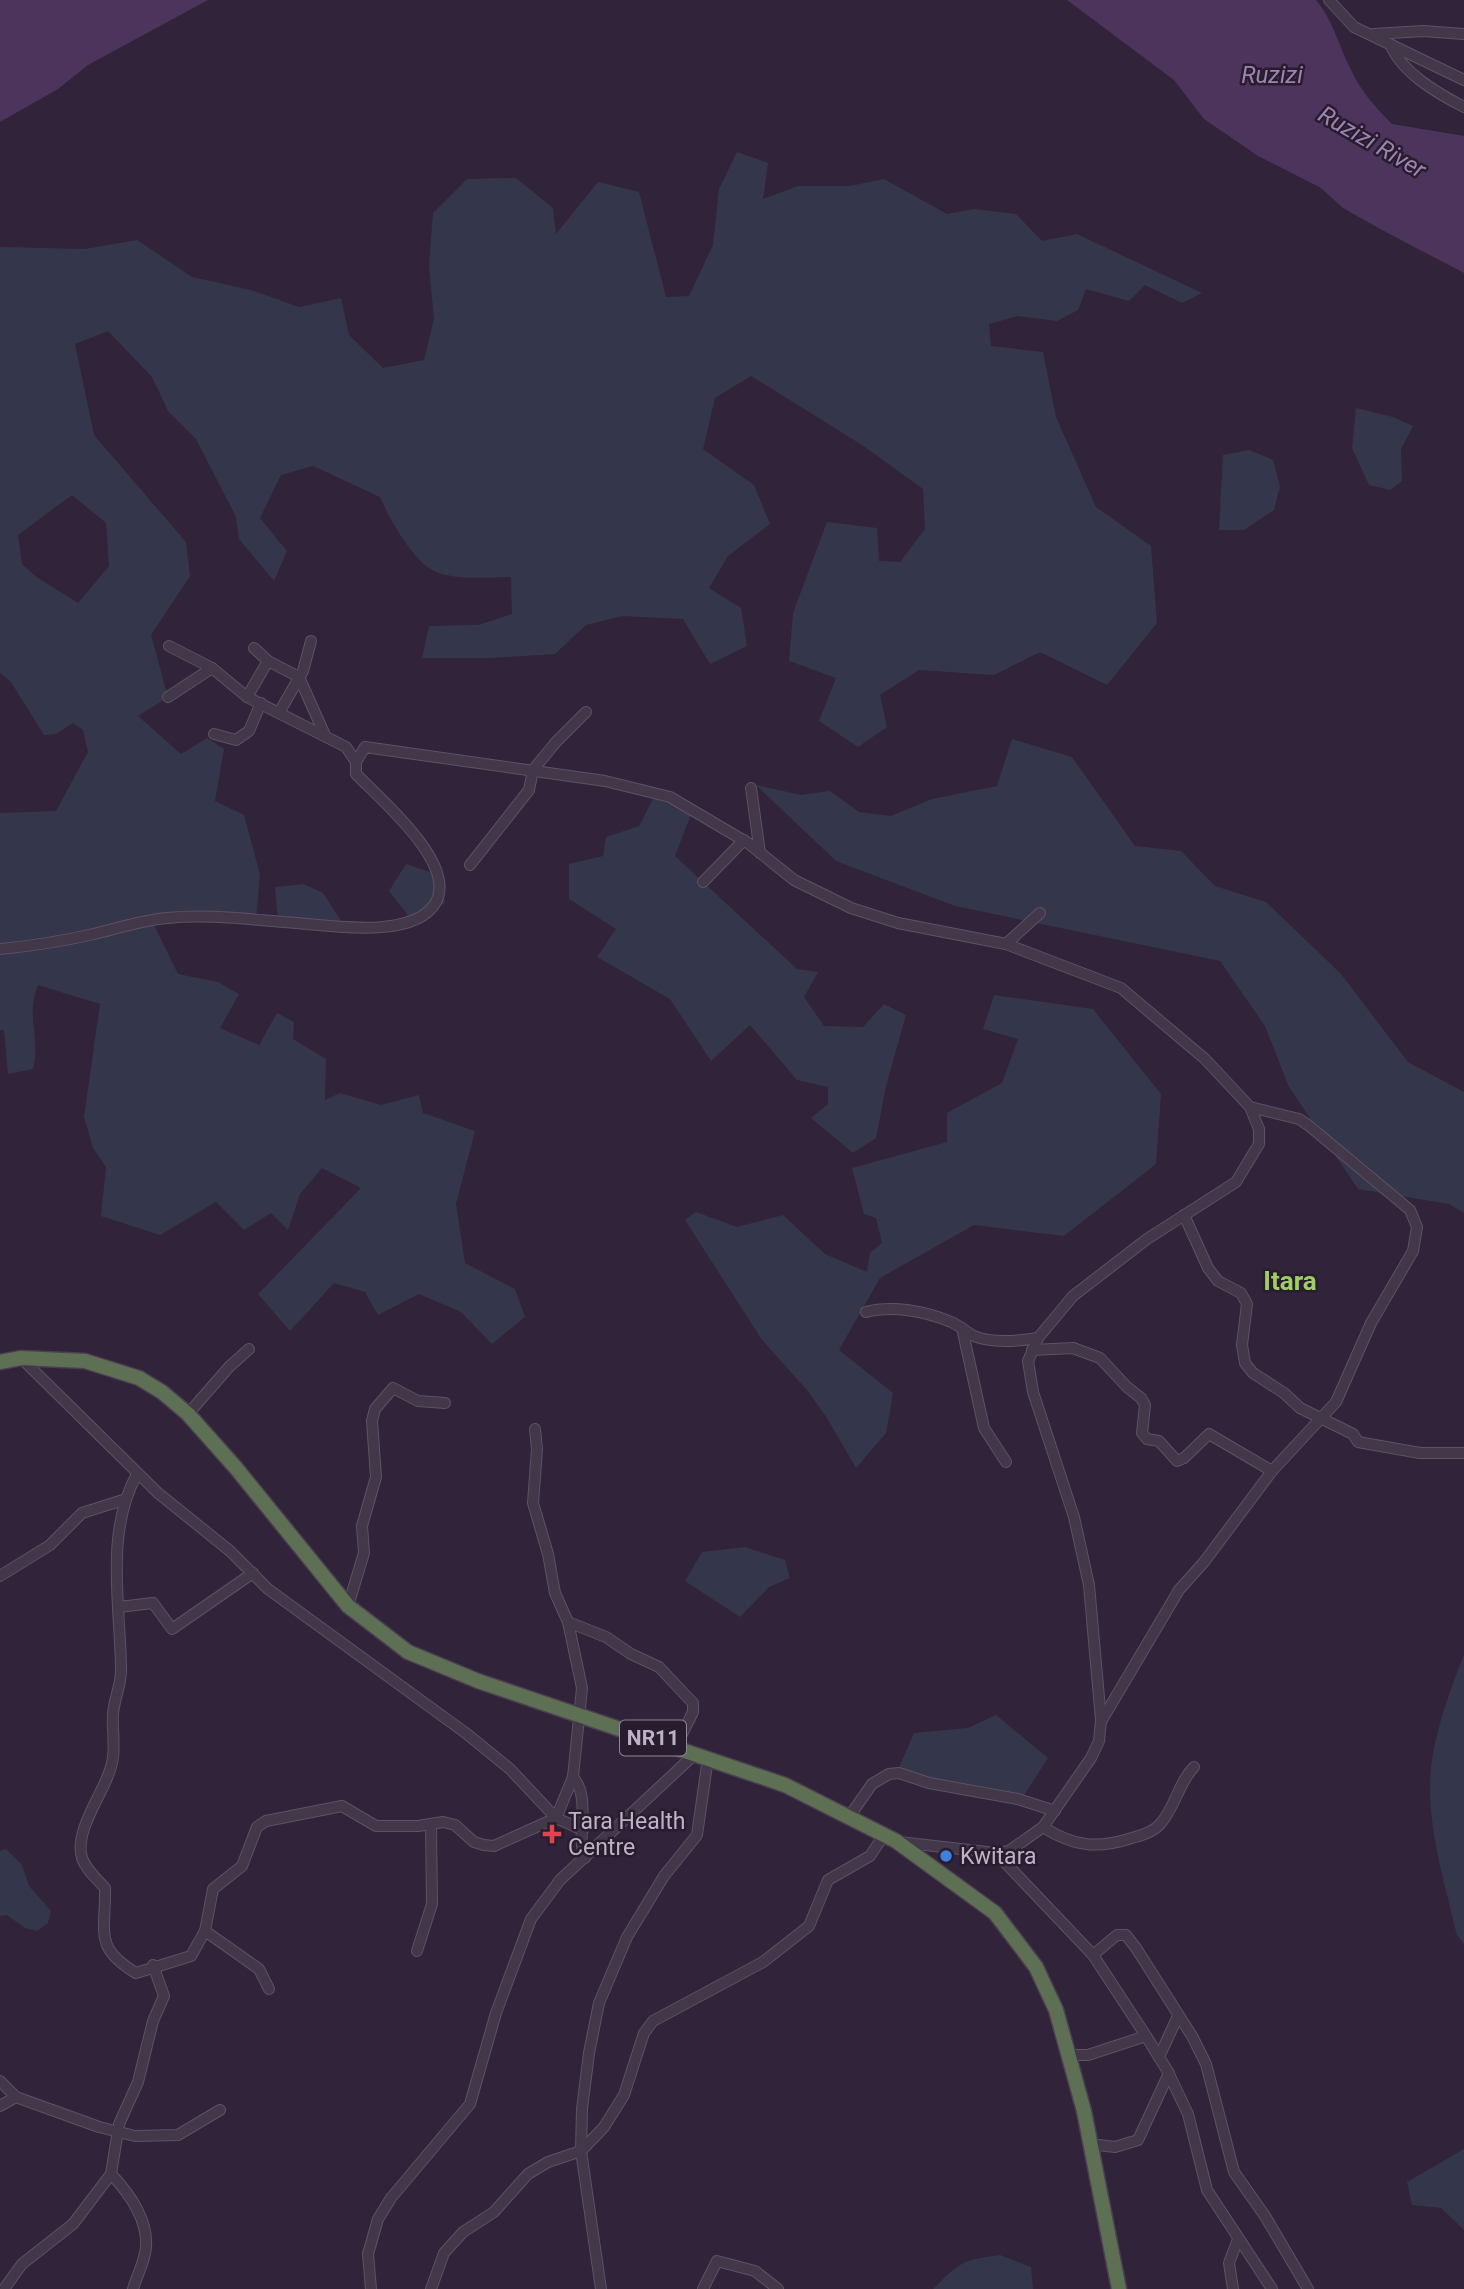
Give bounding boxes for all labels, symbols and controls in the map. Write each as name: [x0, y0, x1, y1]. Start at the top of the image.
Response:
water label: Ruzizi: [1241, 61, 1303, 89]
water label: Ruzizi River: [1314, 100, 1431, 184]
district label: Itara: [1263, 1266, 1317, 1296]
road number: NR11: [620, 1720, 686, 1756]
place label: Tara Health Centre: [568, 1808, 685, 1861]
marker: Tara Health Centre: [542, 1824, 562, 1844]
place label: Kwitara: [960, 1843, 1037, 1870]
marker: Kwitara: [938, 1848, 954, 1864]

